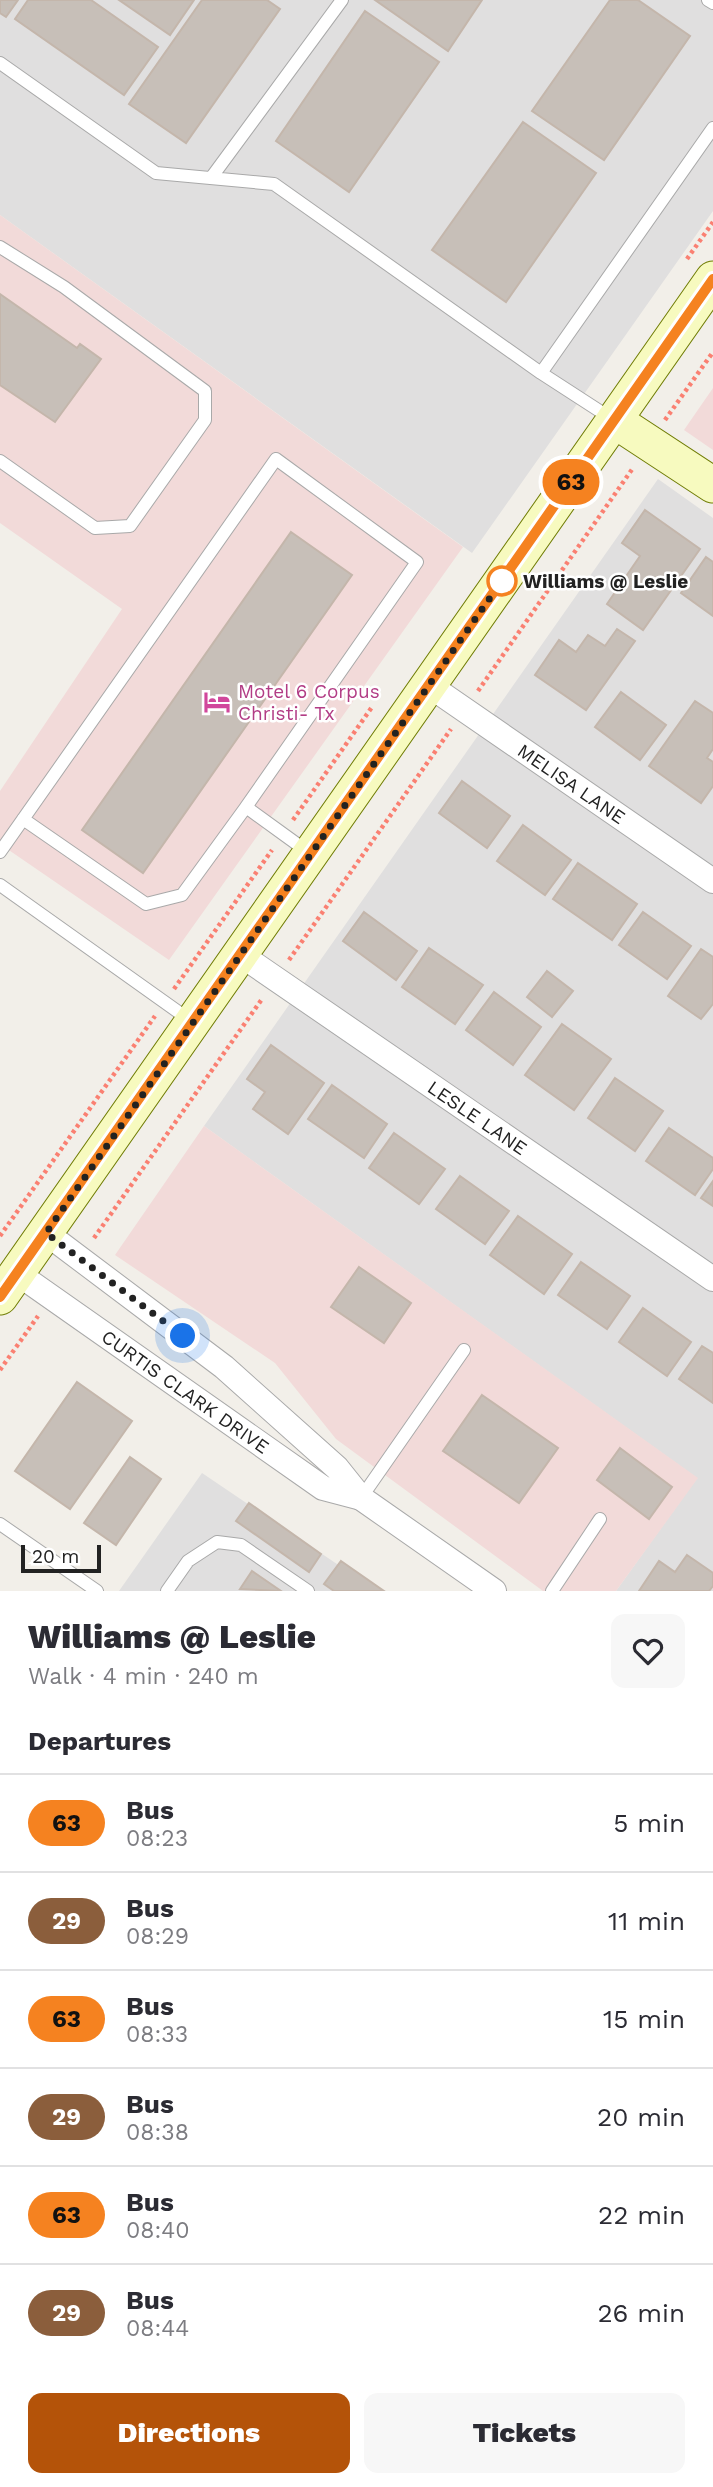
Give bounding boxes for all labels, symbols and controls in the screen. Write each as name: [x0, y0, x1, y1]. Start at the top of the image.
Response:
line badge: 63: [540, 459, 602, 505]
text: 63: [556, 468, 586, 496]
marker: Williams @ Leslie: [487, 566, 517, 596]
place label: Williams @ Leslie: [523, 570, 688, 593]
place label: Motel 6 Corpus Christi- Tx: [238, 680, 380, 725]
hotel icon: Motel 6 Corpus Christi- Tx: [202, 687, 232, 717]
street label: MELISA LANE: [513, 738, 630, 829]
street label: LESLE LANE: [423, 1075, 532, 1160]
your location: [165, 1318, 200, 1353]
street label: CURTIS CLARK DRIVE: [97, 1325, 274, 1458]
scale bar: [21, 1542, 102, 1574]
text: 20 m: [32, 1545, 79, 1568]
button: heart: [611, 1614, 685, 1688]
text: Williams @ Leslie: [28, 1617, 316, 1656]
text: Walk · 4 min · 240 m: [28, 1663, 259, 1690]
text: Departures: [28, 1726, 171, 1756]
text: Bus: [126, 1795, 174, 1825]
text: 5 min: [613, 1808, 685, 1838]
text: 63: [52, 1809, 81, 1837]
text: 08:23: [126, 1825, 188, 1852]
text: Bus: [126, 1893, 174, 1923]
text: 11 min: [608, 1906, 685, 1936]
text: 29: [52, 1907, 81, 1935]
text: 08:29: [126, 1923, 189, 1950]
text: Bus: [126, 1991, 174, 2021]
text: 15 min: [603, 2004, 685, 2034]
text: 63: [52, 2005, 81, 2033]
text: 08:33: [126, 2021, 188, 2048]
text: Bus: [126, 2089, 174, 2119]
text: 20 min: [597, 2102, 685, 2132]
text: 29: [52, 2103, 81, 2131]
text: 08:38: [126, 2119, 189, 2146]
text: Bus: [126, 2187, 174, 2217]
text: 22 min: [598, 2200, 685, 2230]
text: 63: [52, 2201, 81, 2229]
text: 08:40: [126, 2217, 190, 2244]
text: Bus: [126, 2285, 174, 2315]
text: 26 min: [597, 2298, 685, 2328]
text: 29: [52, 2299, 81, 2327]
text: 08:44: [126, 2315, 189, 2342]
button: Directions: [28, 2393, 350, 2473]
button: Tickets: [364, 2393, 685, 2473]

